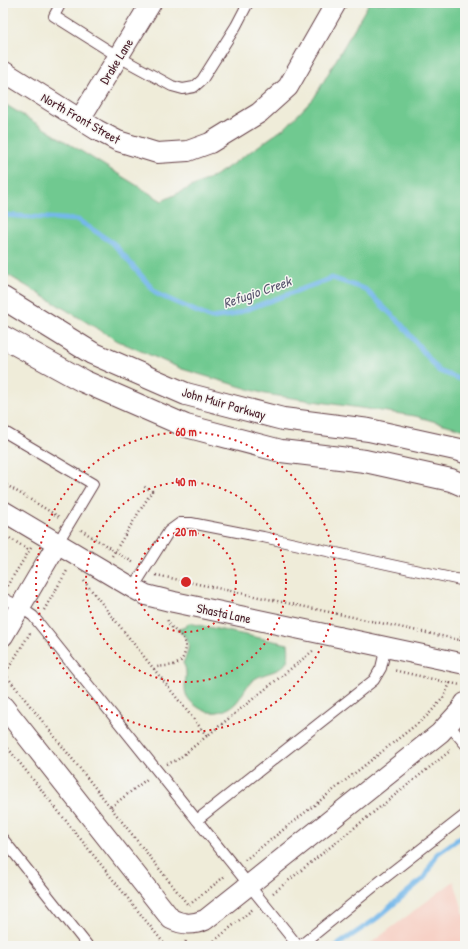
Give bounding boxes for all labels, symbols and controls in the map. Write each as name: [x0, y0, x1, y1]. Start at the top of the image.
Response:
street label: Drake Lane: [95, 35, 137, 87]
street label: North Front Street: [38, 88, 124, 148]
water label: Refugio Creek: [220, 271, 295, 313]
street label: John Muir Parkway: [180, 382, 269, 424]
text: 60 m: [175, 423, 197, 440]
text: 40 m: [176, 473, 196, 490]
text: 20 m: [175, 523, 197, 540]
centre of rings: [179, 575, 193, 589]
street label: Shasta Lane: [195, 598, 253, 628]

